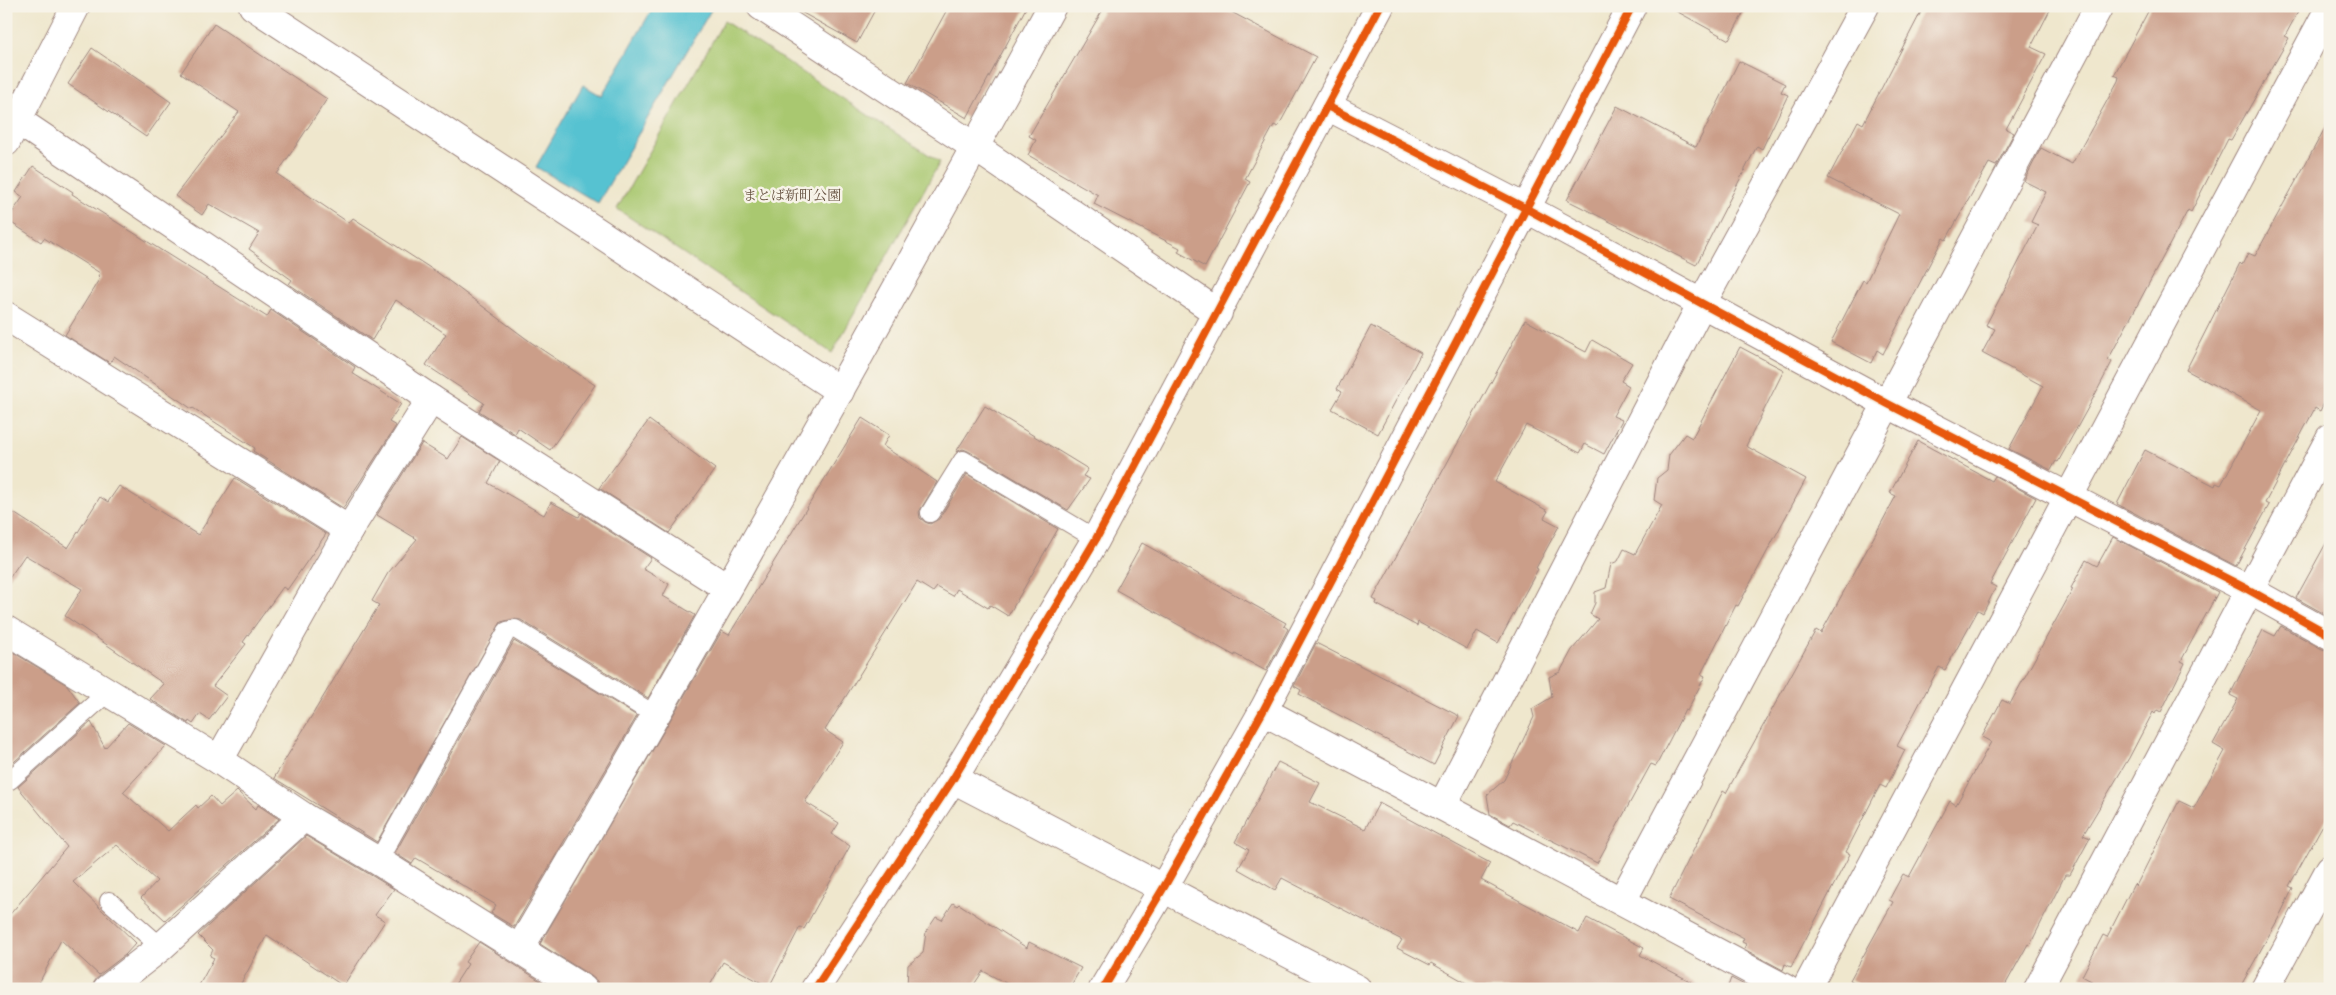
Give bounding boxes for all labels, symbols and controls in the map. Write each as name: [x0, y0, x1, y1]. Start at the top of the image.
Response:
park label: まとば新町公園: [743, 186, 841, 204]

